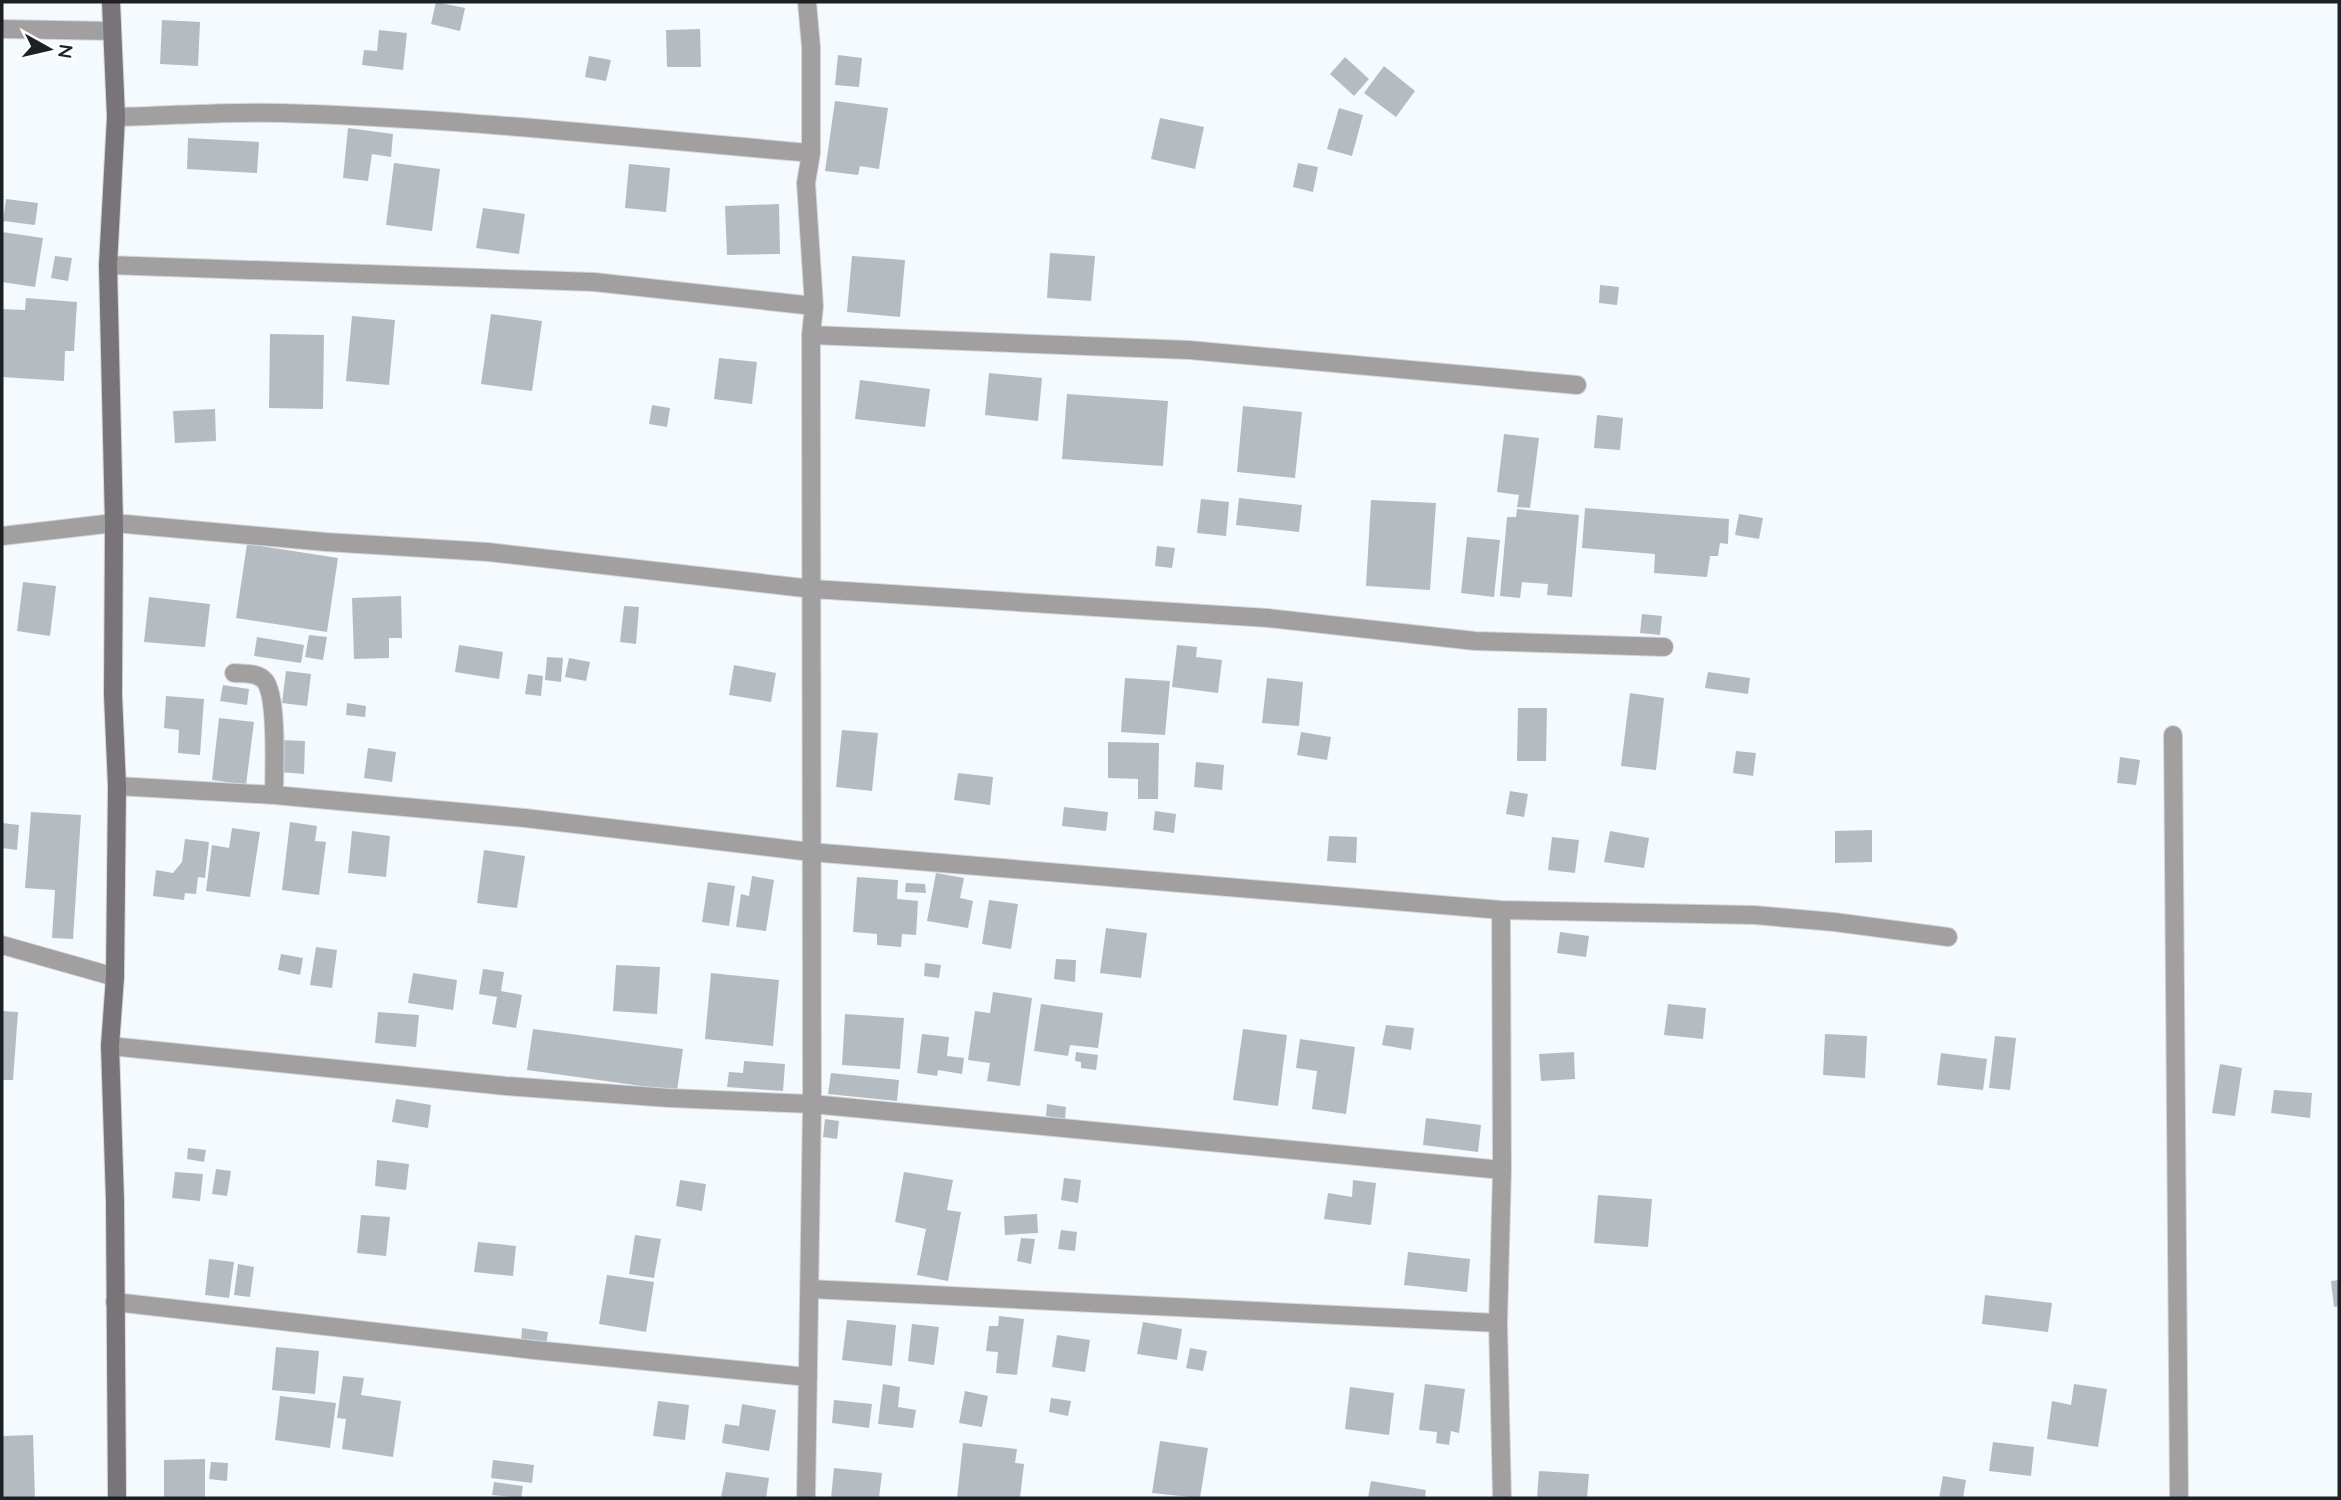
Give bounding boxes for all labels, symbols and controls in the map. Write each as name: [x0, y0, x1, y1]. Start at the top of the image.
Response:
north arrow: [14, 14, 84, 84]
text: N: [53, 43, 79, 60]

